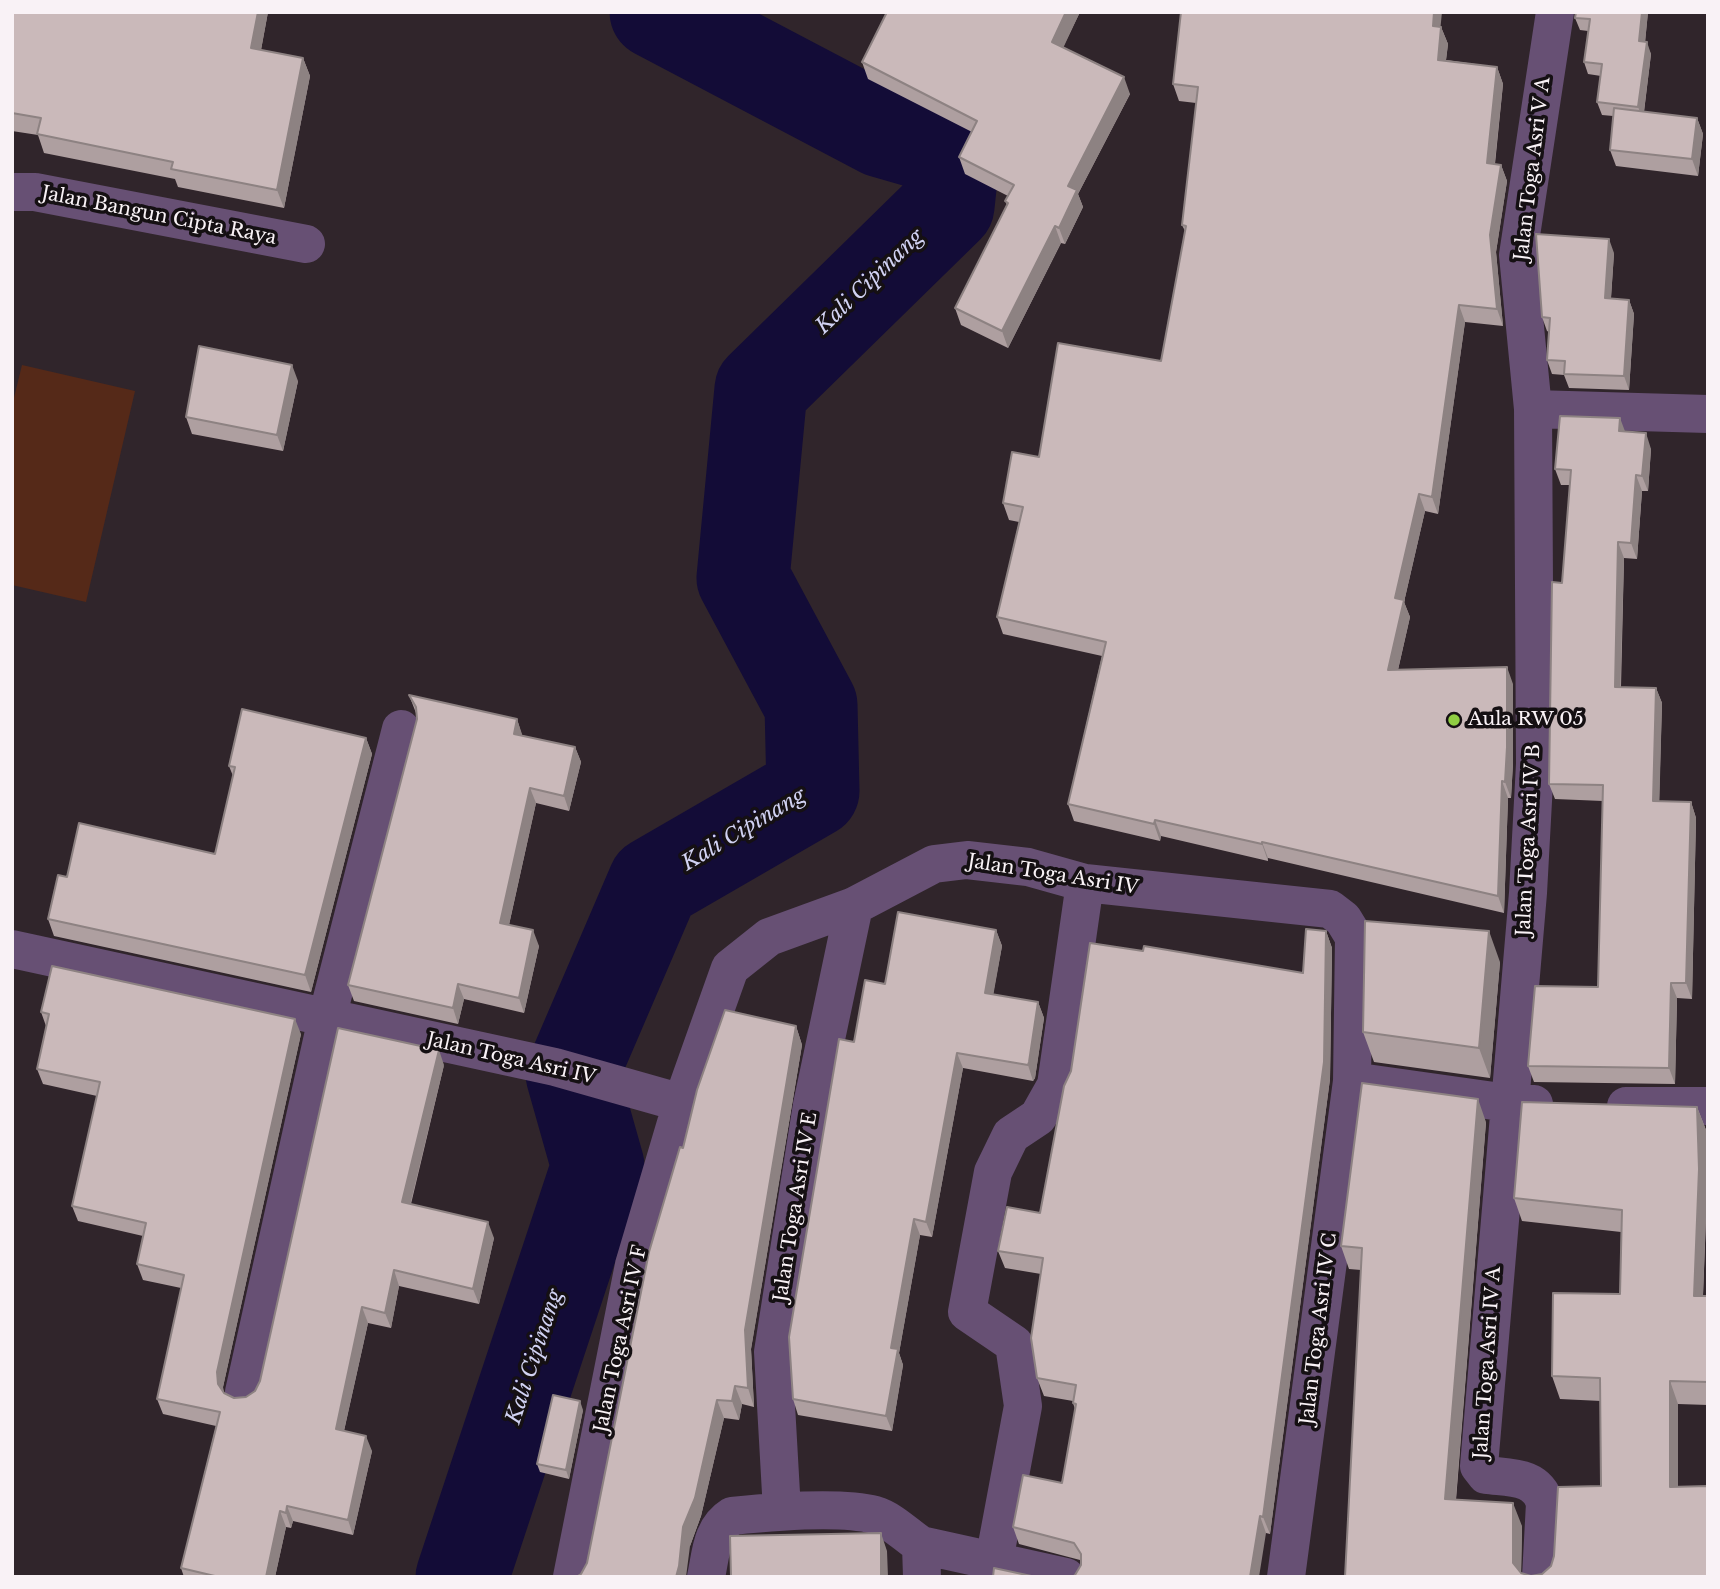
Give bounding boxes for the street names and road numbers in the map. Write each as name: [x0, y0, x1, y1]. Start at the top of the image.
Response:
street label: Jalan Toga Asri V A: [1510, 76, 1556, 262]
street label: Jalan Bangun Cipta Raya: [40, 182, 278, 250]
street label: Jalan Toga Asri IV B: [1513, 743, 1545, 937]
street label: Jalan Toga Asri IV: [966, 850, 1140, 900]
street label: Jalan Toga Asri IV: [424, 1028, 598, 1090]
street label: Jalan Toga Asri IV E: [770, 1110, 822, 1304]
street label: Jalan Toga Asri IV C: [1296, 1232, 1342, 1426]
street label: Jalan Toga Asri IV F: [590, 1243, 652, 1435]
street label: Jalan Toga Asri IV A: [1470, 1266, 1506, 1460]

